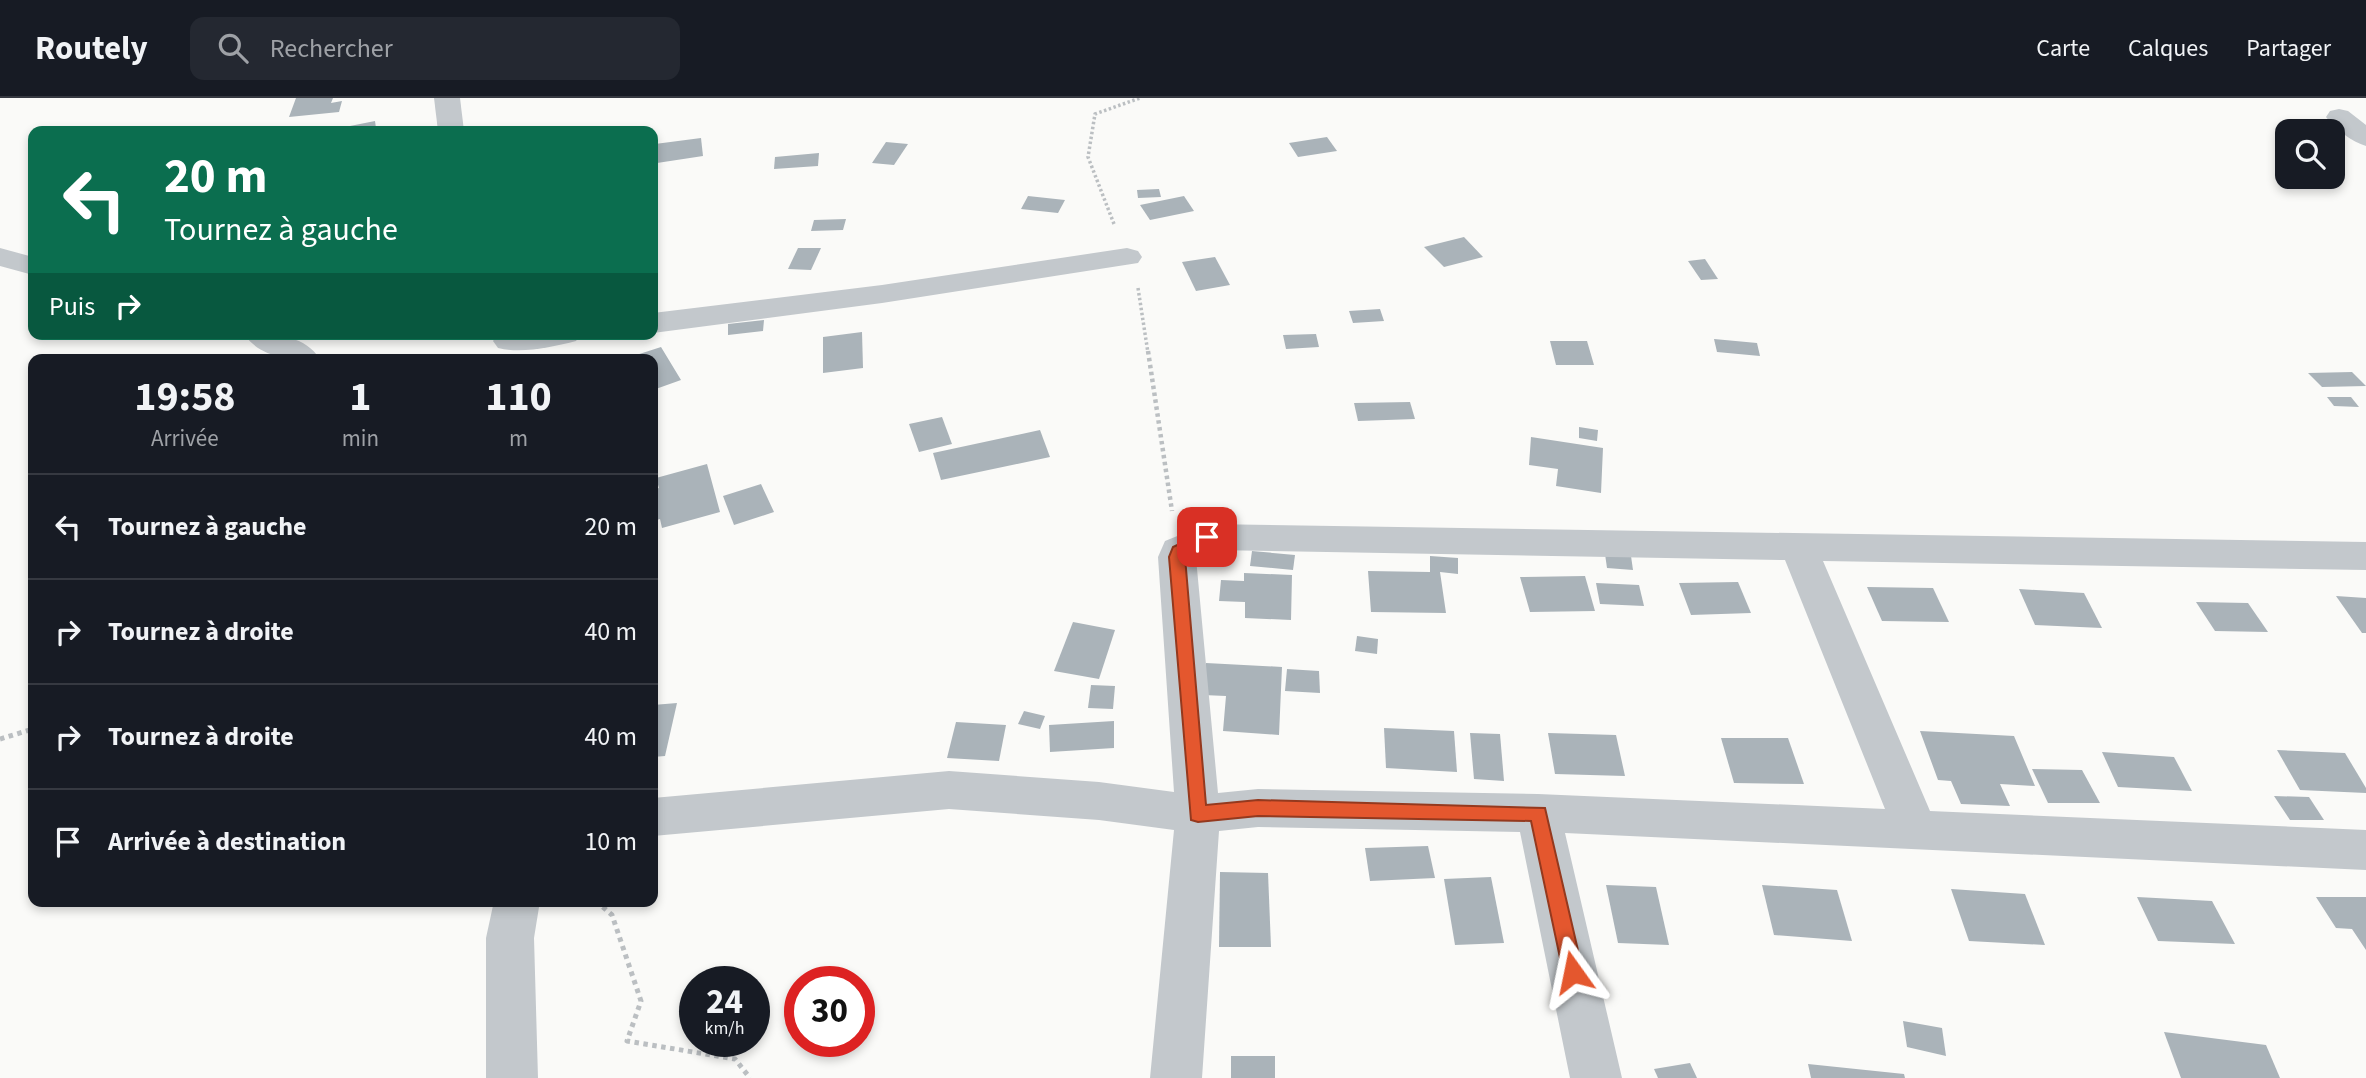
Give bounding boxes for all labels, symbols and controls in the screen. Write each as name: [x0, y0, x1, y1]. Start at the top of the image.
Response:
search box: [190, 17, 680, 80]
text: Routely: [35, 25, 148, 72]
icon: search: [214, 29, 252, 67]
text: Rechercher: [270, 30, 393, 67]
text: Carte: [2036, 31, 2090, 66]
text: Calques: [2128, 31, 2208, 66]
text: Partager: [2246, 31, 2331, 66]
map controls: [2275, 119, 2345, 189]
button: search: [2275, 119, 2345, 189]
text: 20 m: [164, 142, 268, 212]
icon: left: [49, 154, 140, 245]
text: Tournez à gauche: [164, 207, 398, 253]
icon: right: [109, 287, 147, 325]
text: Puis: [49, 288, 95, 325]
text: 19:58: [134, 367, 236, 427]
text: 1: [349, 367, 371, 427]
text: 110: [485, 367, 552, 427]
text: Arrivée: [151, 422, 219, 455]
text: min: [342, 422, 379, 455]
text: m: [509, 422, 528, 455]
pin: [1177, 507, 1237, 567]
icon: left: [49, 508, 87, 546]
text: Tournez à gauche: [108, 508, 307, 545]
text: 20 m: [584, 508, 637, 545]
icon: arrive: [1188, 518, 1226, 556]
icon: right: [49, 613, 87, 651]
text: Tournez à droite: [108, 613, 294, 650]
text: 40 m: [584, 613, 637, 650]
icon: right: [49, 718, 87, 756]
text: Tournez à droite: [108, 718, 294, 755]
text: 40 m: [584, 718, 637, 755]
icon: arrive: [49, 823, 87, 861]
text: Arrivée à destination: [108, 823, 346, 860]
text: 10 m: [584, 823, 637, 860]
position arrow: [1536, 935, 1610, 1009]
speed limit sign: 30: [784, 966, 875, 1057]
text: 24: [706, 977, 743, 1027]
text: km/h: [705, 1016, 744, 1041]

